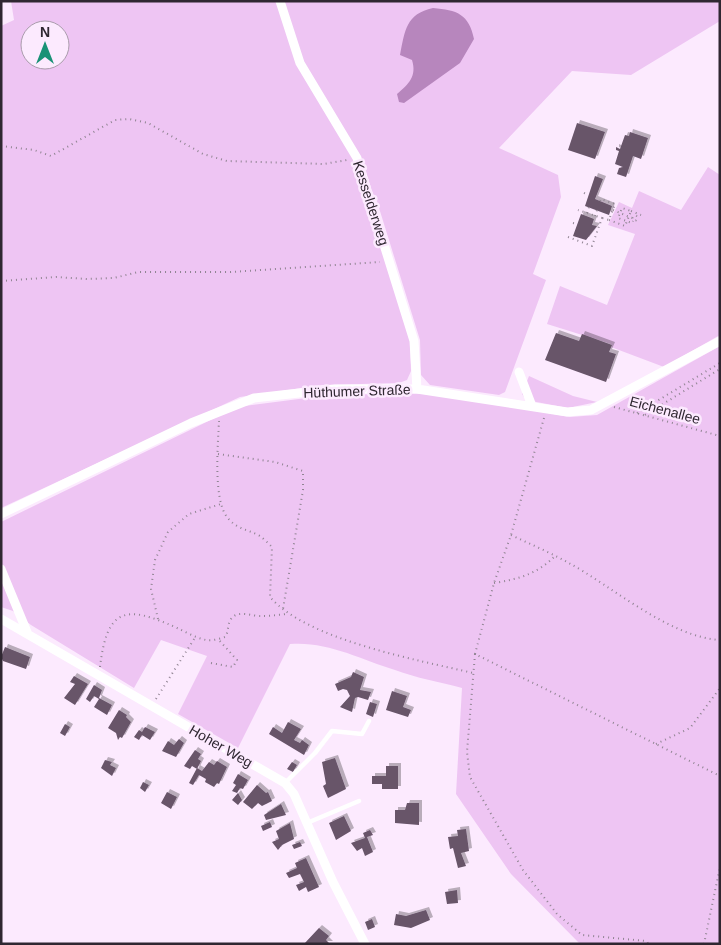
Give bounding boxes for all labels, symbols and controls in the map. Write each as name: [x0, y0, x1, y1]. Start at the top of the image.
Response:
north arrow: [20, 20, 70, 70]
text: N: [40, 24, 50, 40]
street label: Kesselderweg: [350, 159, 392, 247]
street label: Hüthumer Straße: [303, 381, 411, 401]
street label: Eichenallee: [628, 393, 702, 427]
street label: Hoher Weg: [186, 721, 256, 771]

